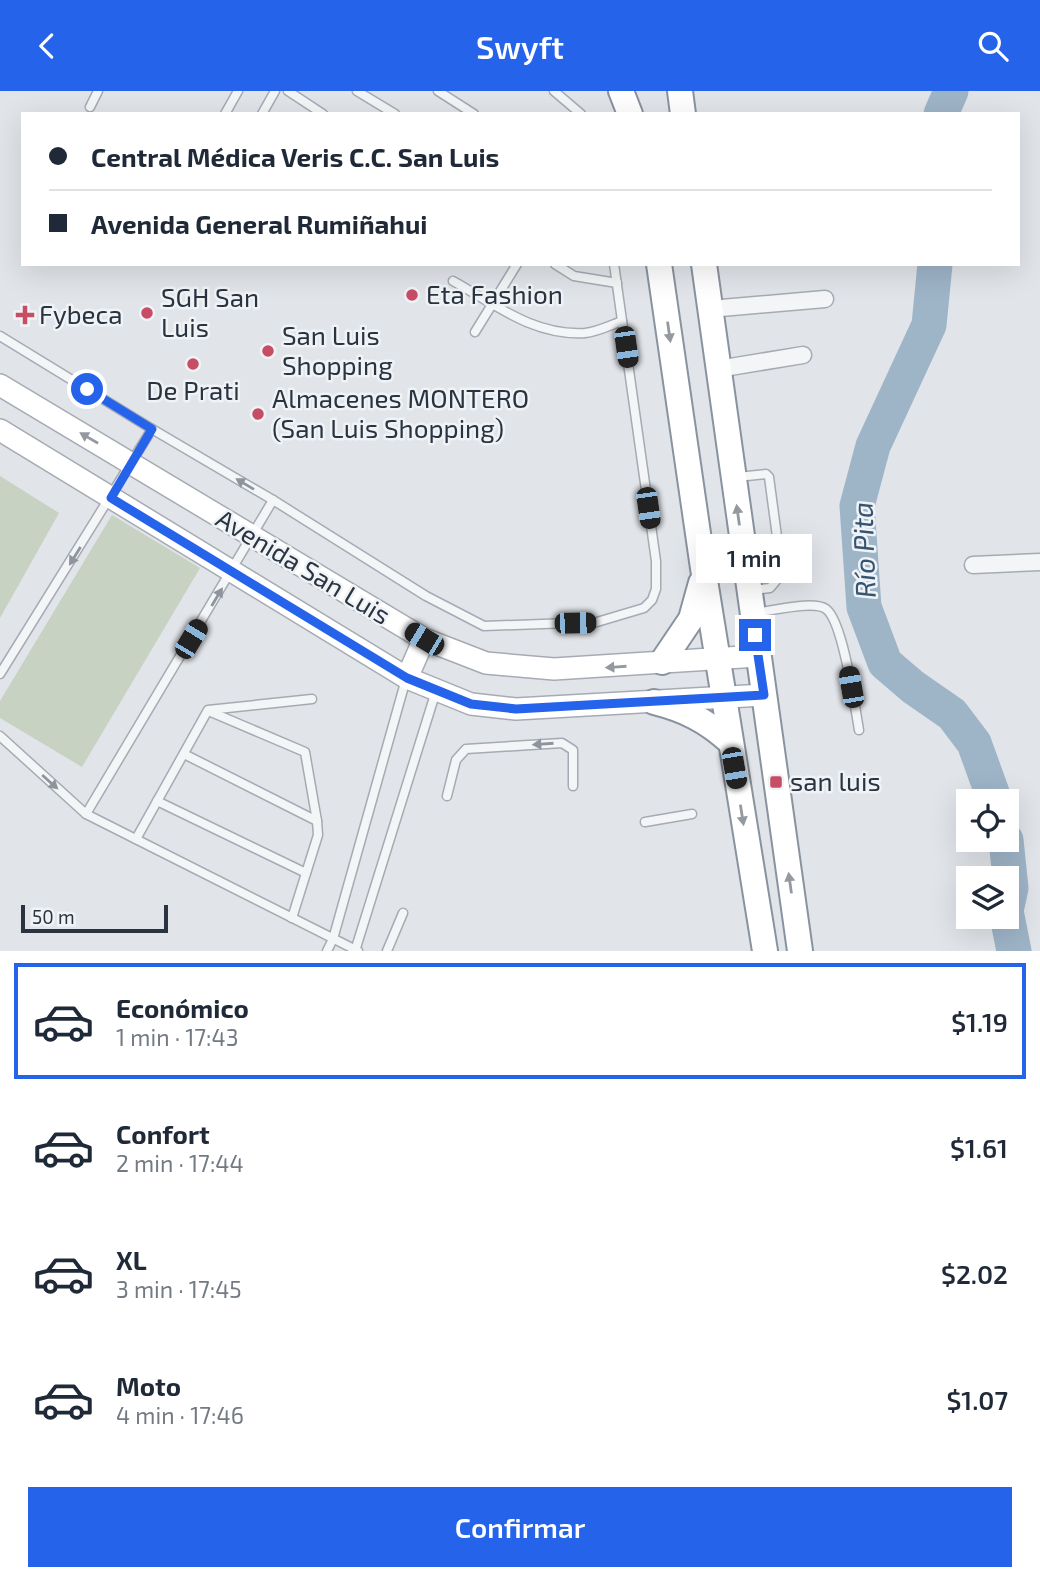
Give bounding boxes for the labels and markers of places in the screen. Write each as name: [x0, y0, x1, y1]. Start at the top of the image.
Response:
place label: Eta Fashion: [426, 278, 563, 309]
place label: SGH San Luis: [161, 281, 259, 342]
marker: Eta Fashion: [404, 287, 420, 303]
place label: Fybeca: [39, 298, 123, 329]
marker: SGH San Luis: [139, 305, 155, 321]
marker: Fybeca: [17, 307, 33, 323]
place label: San Luis Shopping: [282, 319, 393, 380]
marker: San Luis Shopping: [260, 343, 276, 359]
marker: De Prati: [185, 356, 201, 372]
place label: De Prati: [146, 374, 240, 405]
place label: Almacenes MONTERO (San Luis Shopping): [272, 382, 529, 443]
marker: Almacenes MONTERO (San Luis Shopping): [250, 406, 266, 422]
place label: san luis: [790, 765, 881, 796]
marker: san luis: [768, 774, 784, 790]

